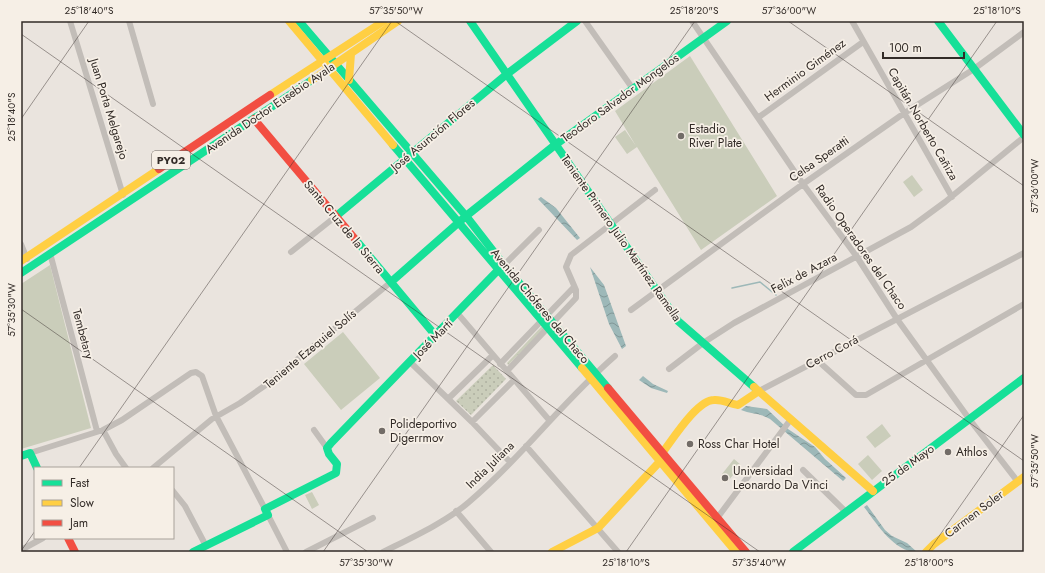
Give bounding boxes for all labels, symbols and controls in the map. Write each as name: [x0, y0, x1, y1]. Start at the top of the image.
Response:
text: 25°18'40"S: [65, 3, 114, 18]
text: 57°35'50"W: [369, 3, 423, 18]
text: 25°18'20"S: [670, 3, 719, 18]
text: 57°36'00"W: [762, 3, 816, 18]
text: 25°18'10"S: [973, 3, 1021, 18]
street label: Herminio Giménez: [761, 34, 850, 106]
scale bar: [883, 34, 964, 60]
text: 100 m: [889, 39, 922, 57]
street label: Teodoro Salvador Mongelos: [557, 49, 683, 147]
street label: Juan Porta Melgarejo: [84, 54, 133, 162]
street label: Avenida Doctor Eusebio Ayala: [202, 58, 339, 158]
street label: Capitán Norberto Cañiza: [883, 64, 963, 184]
text: 25°18'40"S: [4, 92, 19, 141]
street label: José Asunción Flores: [385, 94, 479, 177]
place label: Estadio River Plate: [689, 120, 742, 152]
marker: Estadio River Plate: [676, 131, 686, 141]
street label: Celsa Speratti: [785, 132, 853, 186]
road number: PY02: [152, 151, 190, 169]
street label: Teniente Primero Julio Martínez Ramella: [556, 151, 686, 325]
text: 57°36'00"W: [1027, 159, 1042, 213]
street label: Santa Cruz de la Sierra: [299, 176, 389, 278]
street label: Radio Operadores del Chaco: [811, 181, 911, 314]
street label: Avenida Chóferes del Chaco: [486, 245, 594, 368]
street label: Felix de Azara: [768, 248, 840, 298]
text: 57°35'30"W: [4, 283, 19, 337]
street label: Teniente Ezequiel Solís: [260, 305, 360, 393]
street label: Tembetary: [68, 307, 99, 362]
street label: José Martí: [408, 314, 458, 364]
street label: Cerro Corá: [802, 331, 862, 373]
place label: Polideportivo Digerrmov: [390, 415, 457, 447]
marker: Polideportivo Digerrmov: [377, 426, 387, 436]
text: 57°35'50"W: [1027, 434, 1042, 488]
place label: Ross Char Hotel: [698, 435, 780, 453]
street label: India Juliana: [462, 437, 519, 493]
marker: Ross Char Hotel: [685, 439, 695, 449]
street label: 25 de Mayo: [878, 440, 938, 490]
place label: Athlos: [956, 443, 987, 461]
marker: Athlos: [943, 447, 953, 457]
place label: Universidad Leonardo Da Vinci: [733, 462, 828, 494]
legend: [34, 467, 174, 539]
marker: Universidad Leonardo Da Vinci: [720, 473, 730, 483]
text: Fast: [70, 474, 89, 492]
street label: Carmen Soler: [941, 485, 1008, 542]
text: Slow: [70, 494, 95, 512]
text: Jam: [68, 514, 88, 532]
text: 57°35'30"W: [339, 555, 393, 570]
text: 25°18'10"S: [602, 555, 650, 570]
text: 57°35'40"W: [732, 555, 786, 570]
text: 25°18'00"S: [904, 555, 954, 570]

